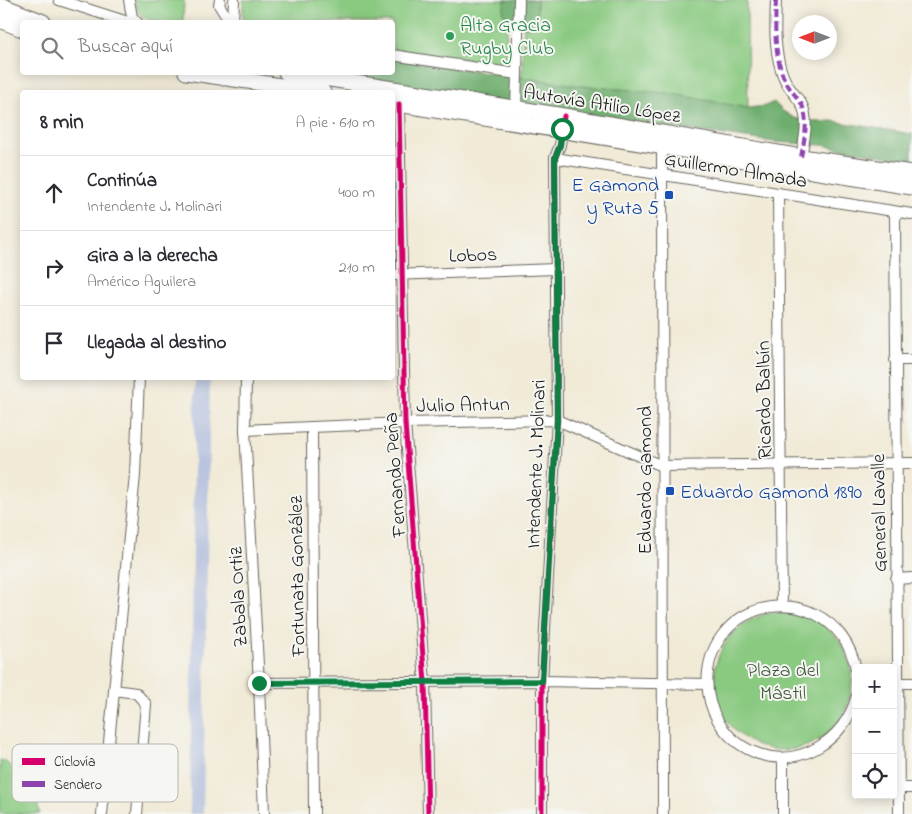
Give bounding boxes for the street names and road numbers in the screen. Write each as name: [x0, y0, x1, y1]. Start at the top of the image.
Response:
street label: Autovía Atilio López: [521, 79, 683, 132]
street label: Guillermo Almada: [662, 146, 809, 197]
street label: Lobos: [448, 241, 498, 272]
street label: Ricardo Balbín: [750, 340, 781, 460]
street label: Intendente J. Molinari: [520, 379, 555, 549]
street label: Julio Antun: [416, 391, 510, 422]
street label: Eduardo Gamond: [632, 406, 661, 554]
street label: Fernando Peña: [378, 411, 415, 539]
street label: General Lavalle: [865, 454, 896, 572]
street label: Fortunata González: [283, 495, 314, 658]
street label: Zabala Ortiz: [222, 545, 257, 648]

